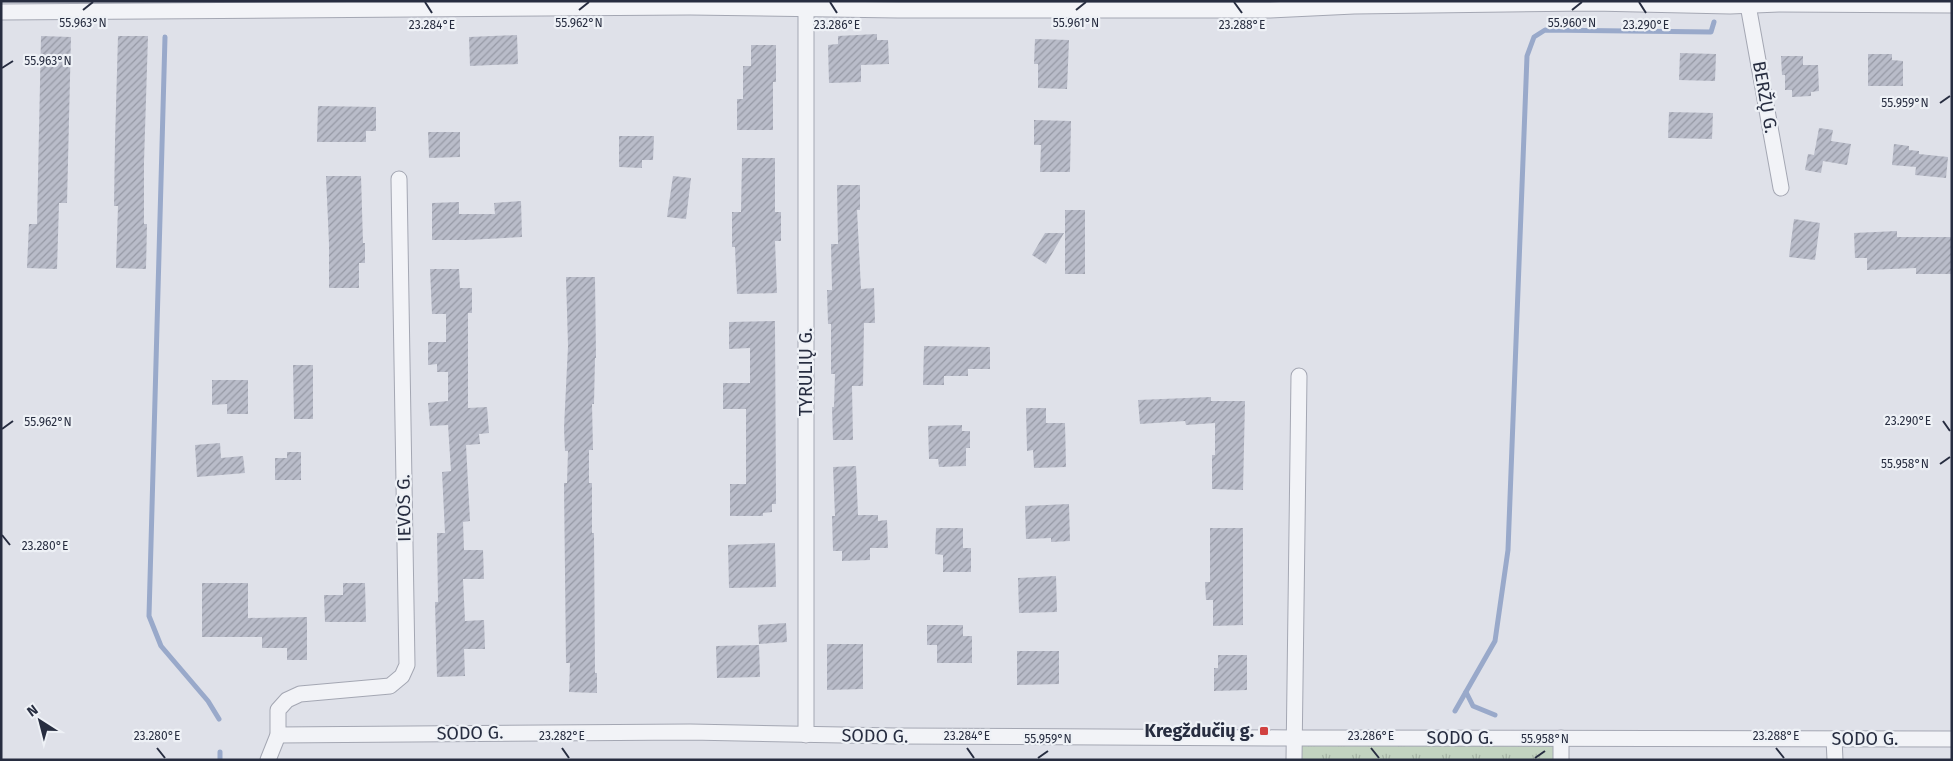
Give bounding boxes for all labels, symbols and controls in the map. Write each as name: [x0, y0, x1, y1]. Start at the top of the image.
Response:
text: 55.963°N: [59, 16, 107, 30]
text: 55.962°N: [555, 16, 603, 30]
text: 55.961°N: [1053, 16, 1099, 30]
text: 55.960°N: [1548, 16, 1596, 30]
text: 23.284°E: [409, 18, 455, 32]
text: 23.286°E: [814, 18, 860, 32]
text: 23.288°E: [1219, 18, 1265, 32]
text: 23.290°E: [1623, 18, 1669, 32]
text: 55.963°N: [24, 54, 72, 68]
street label: BERŽŲ G.: [1748, 59, 1782, 135]
text: 55.959°N: [1881, 96, 1929, 110]
street label: TYRULIŲ G.: [795, 328, 817, 416]
text: 23.290°E: [1885, 414, 1931, 428]
text: 55.962°N: [24, 415, 72, 429]
text: 55.958°N: [1881, 457, 1929, 471]
street label: IEVOS G.: [392, 474, 416, 542]
text: 23.280°E: [22, 539, 68, 553]
north arrow: [15, 696, 65, 746]
text: N: [24, 701, 41, 720]
place label: Kregždučių g.: [1145, 720, 1254, 742]
street label: SODO G.: [436, 721, 504, 745]
street label: SODO G.: [841, 724, 909, 748]
marker: Kregždučių g.: [1258, 725, 1270, 737]
street label: SODO G.: [1427, 727, 1493, 749]
street label: SODO G.: [1832, 728, 1898, 750]
text: 23.280°E: [134, 729, 180, 743]
text: 23.282°E: [539, 729, 585, 743]
text: 23.284°E: [944, 729, 990, 743]
text: 23.286°E: [1348, 729, 1394, 743]
text: 23.288°E: [1753, 729, 1799, 743]
text: 55.959°N: [1024, 732, 1072, 746]
text: 55.958°N: [1521, 732, 1569, 746]

